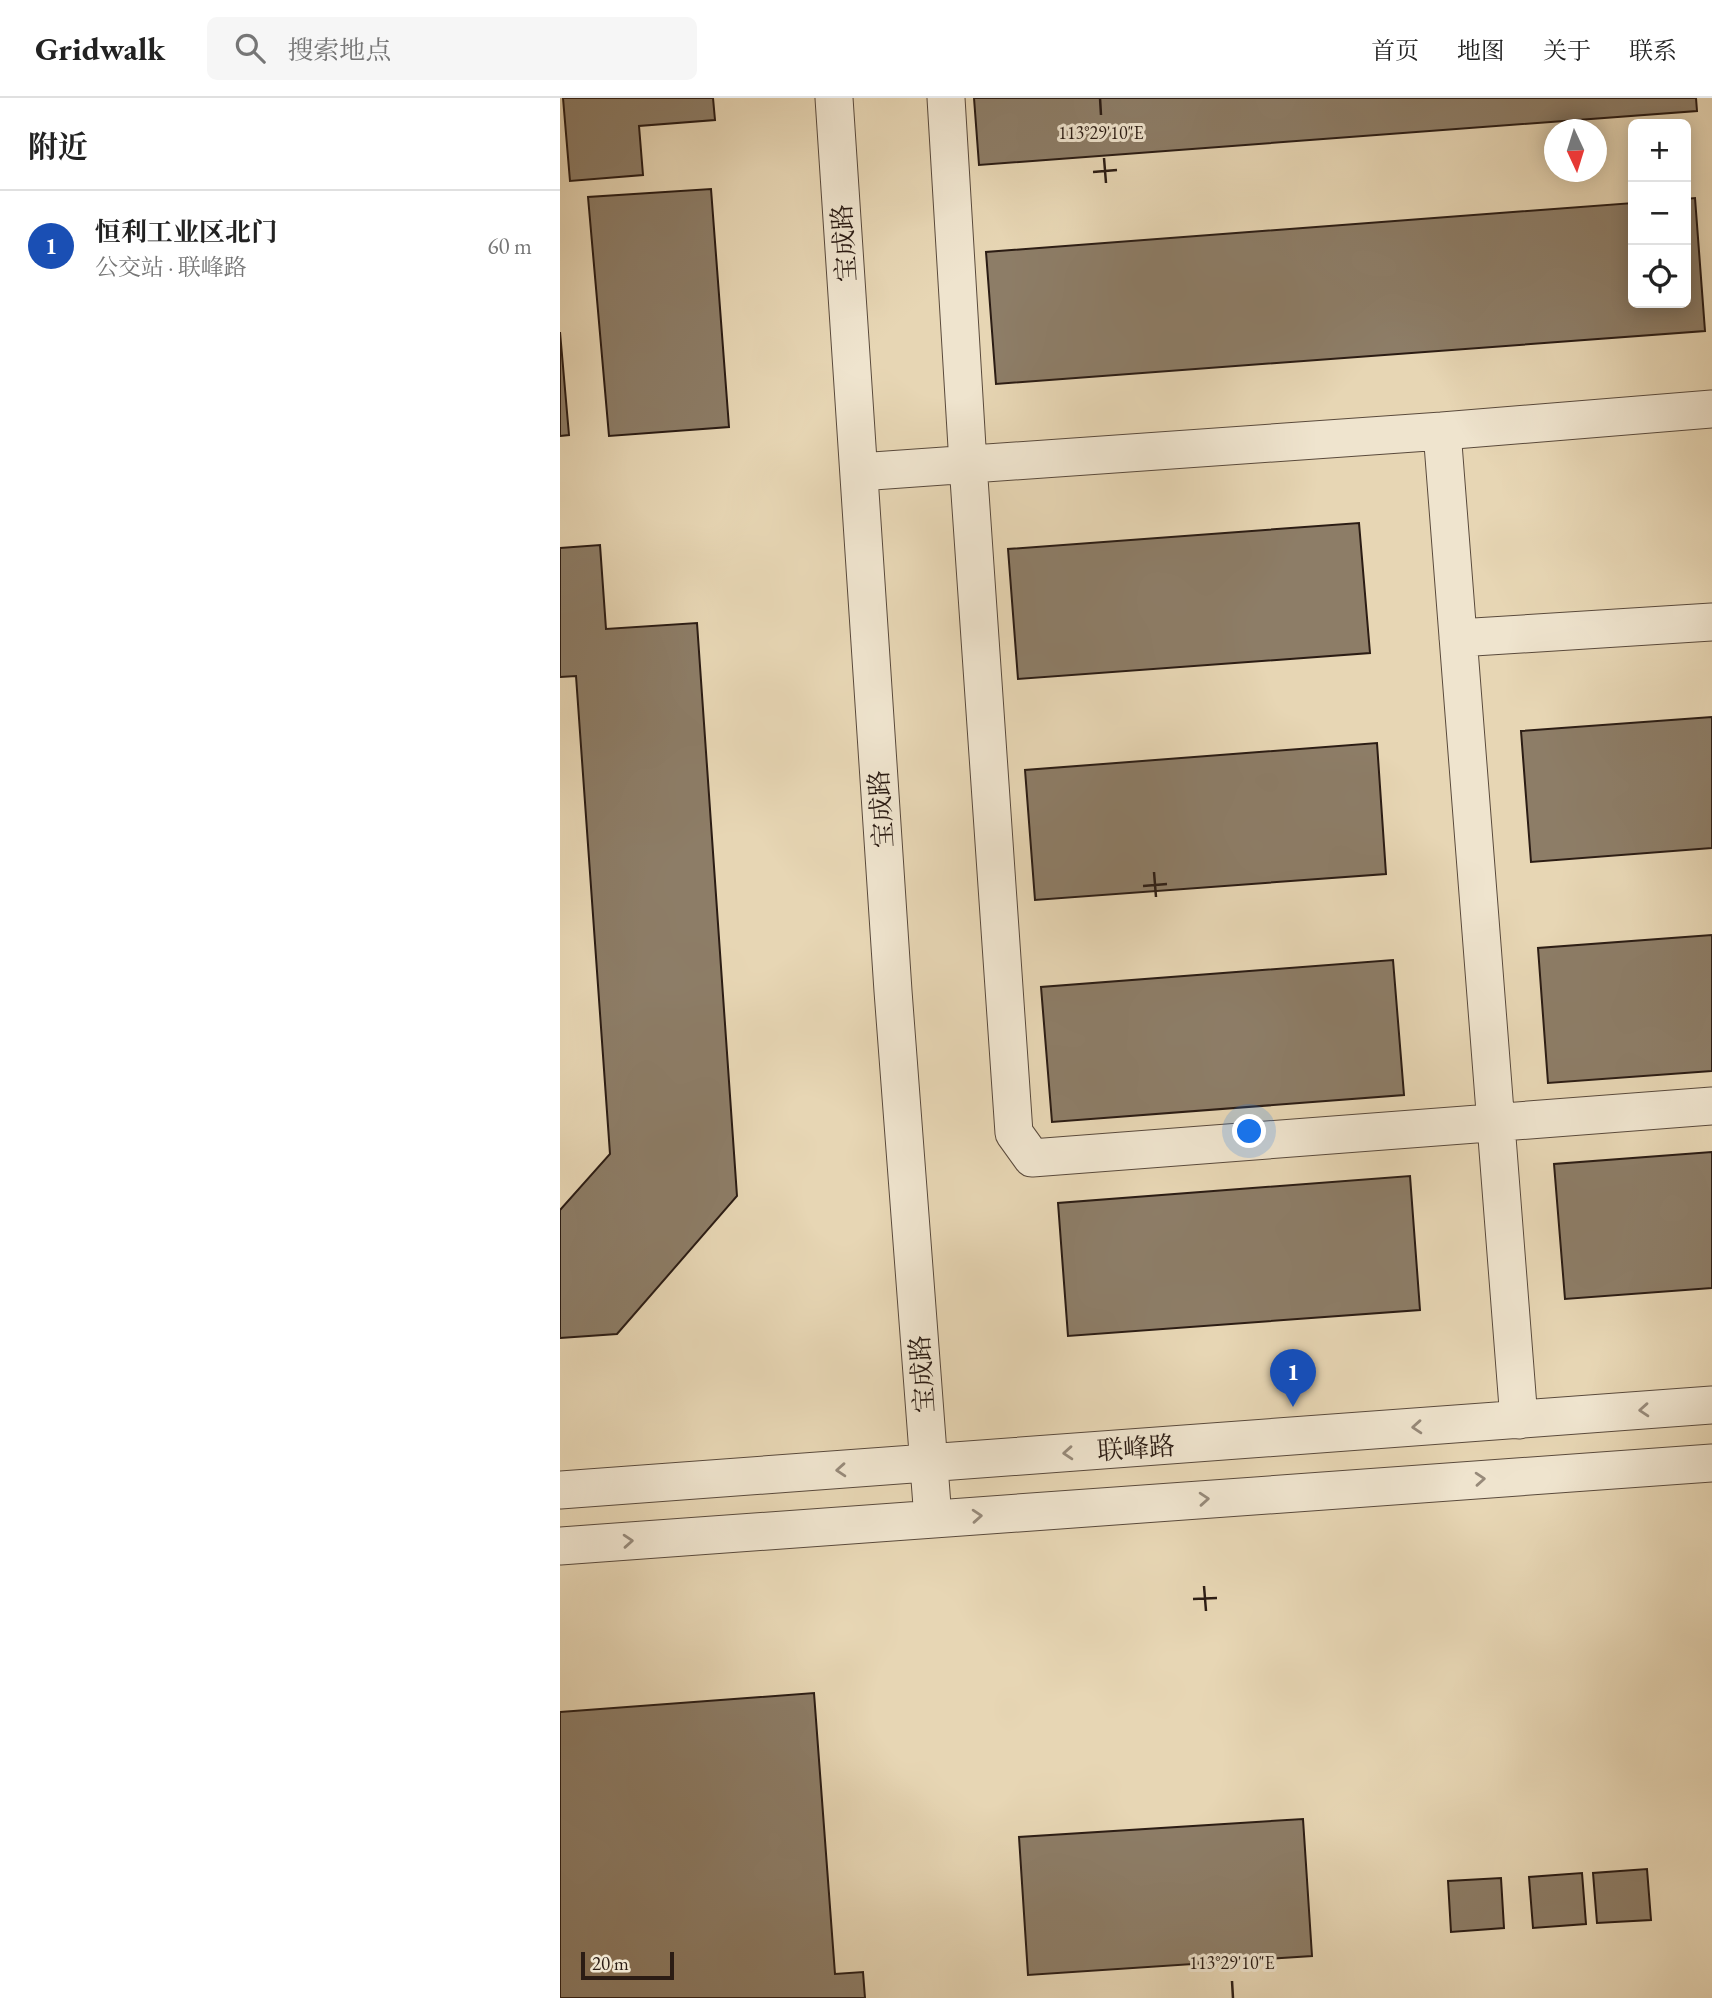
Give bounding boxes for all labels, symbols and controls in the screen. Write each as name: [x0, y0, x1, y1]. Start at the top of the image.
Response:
search box: [207, 17, 697, 80]
text: Gridwalk: [35, 27, 165, 70]
icon: search: [231, 29, 269, 67]
text: 搜索地点: [287, 33, 391, 67]
text: 首页: [1371, 35, 1419, 66]
text: 地图: [1457, 35, 1505, 66]
text: 关于: [1543, 35, 1591, 66]
text: 联系: [1629, 35, 1677, 66]
north arrow: [1544, 119, 1607, 182]
map controls: [1628, 119, 1691, 308]
button: +: [1628, 119, 1691, 182]
text: 113°29'10"E: [1058, 121, 1144, 144]
text: 附近: [28, 127, 88, 166]
button: −: [1628, 182, 1691, 245]
street label: 宝成路: [824, 203, 864, 283]
text: 恒利工业区北门: [95, 215, 277, 249]
text: 1: [45, 231, 57, 261]
text: 60 m: [487, 231, 532, 261]
button: locate: [1628, 245, 1691, 308]
text: 公交站 · 联峰路: [95, 252, 247, 282]
street label: 宝成路: [861, 769, 901, 849]
your location: [1232, 1114, 1266, 1148]
street label: 宝成路: [902, 1334, 942, 1414]
pin: 1: [1270, 1349, 1316, 1407]
one-way arrow: [1638, 1402, 1649, 1417]
one-way arrow: [1411, 1419, 1422, 1434]
street label: 联峰路: [1096, 1428, 1176, 1468]
one-way arrow: [1062, 1446, 1073, 1461]
one-way arrow: [835, 1462, 846, 1477]
one-way arrow: [1475, 1472, 1486, 1487]
one-way arrow: [1199, 1492, 1210, 1507]
one-way arrow: [972, 1509, 983, 1524]
one-way arrow: [623, 1534, 634, 1549]
scale bar: [581, 1949, 674, 1981]
text: 20 m: [592, 1951, 629, 1976]
text: 113°29'10"E: [1189, 1951, 1275, 1974]

